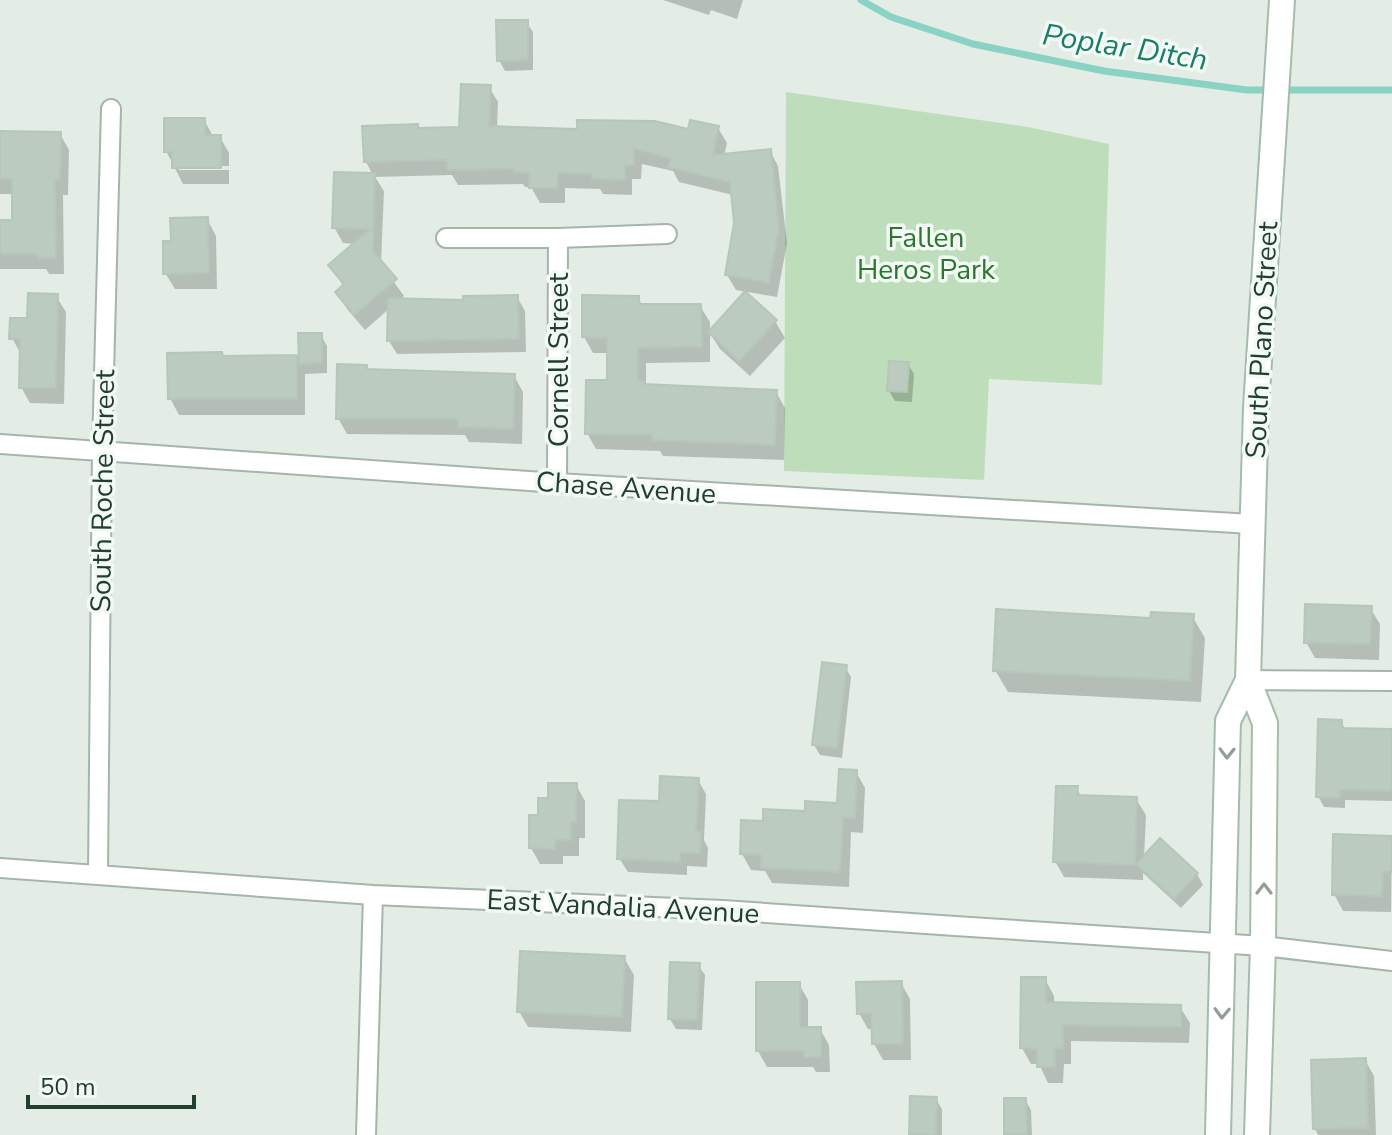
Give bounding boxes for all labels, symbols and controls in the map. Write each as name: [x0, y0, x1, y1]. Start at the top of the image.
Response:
water label: Poplar Ditch: [1040, 14, 1210, 81]
park label: Fallen Heros Park: [857, 219, 996, 289]
street label: South Plano Street: [1237, 220, 1287, 460]
street label: Cornell Street: [540, 273, 578, 447]
street label: South Roche Street: [82, 369, 124, 613]
street label: Chase Avenue: [535, 463, 717, 513]
one-way arrow: [1219, 747, 1236, 760]
street label: East Vandalia Avenue: [486, 881, 760, 933]
one-way arrow: [1255, 882, 1273, 895]
one-way arrow: [1213, 1007, 1230, 1020]
scale bar: [28, 1059, 194, 1109]
text: 50 m: [40, 1071, 96, 1103]

